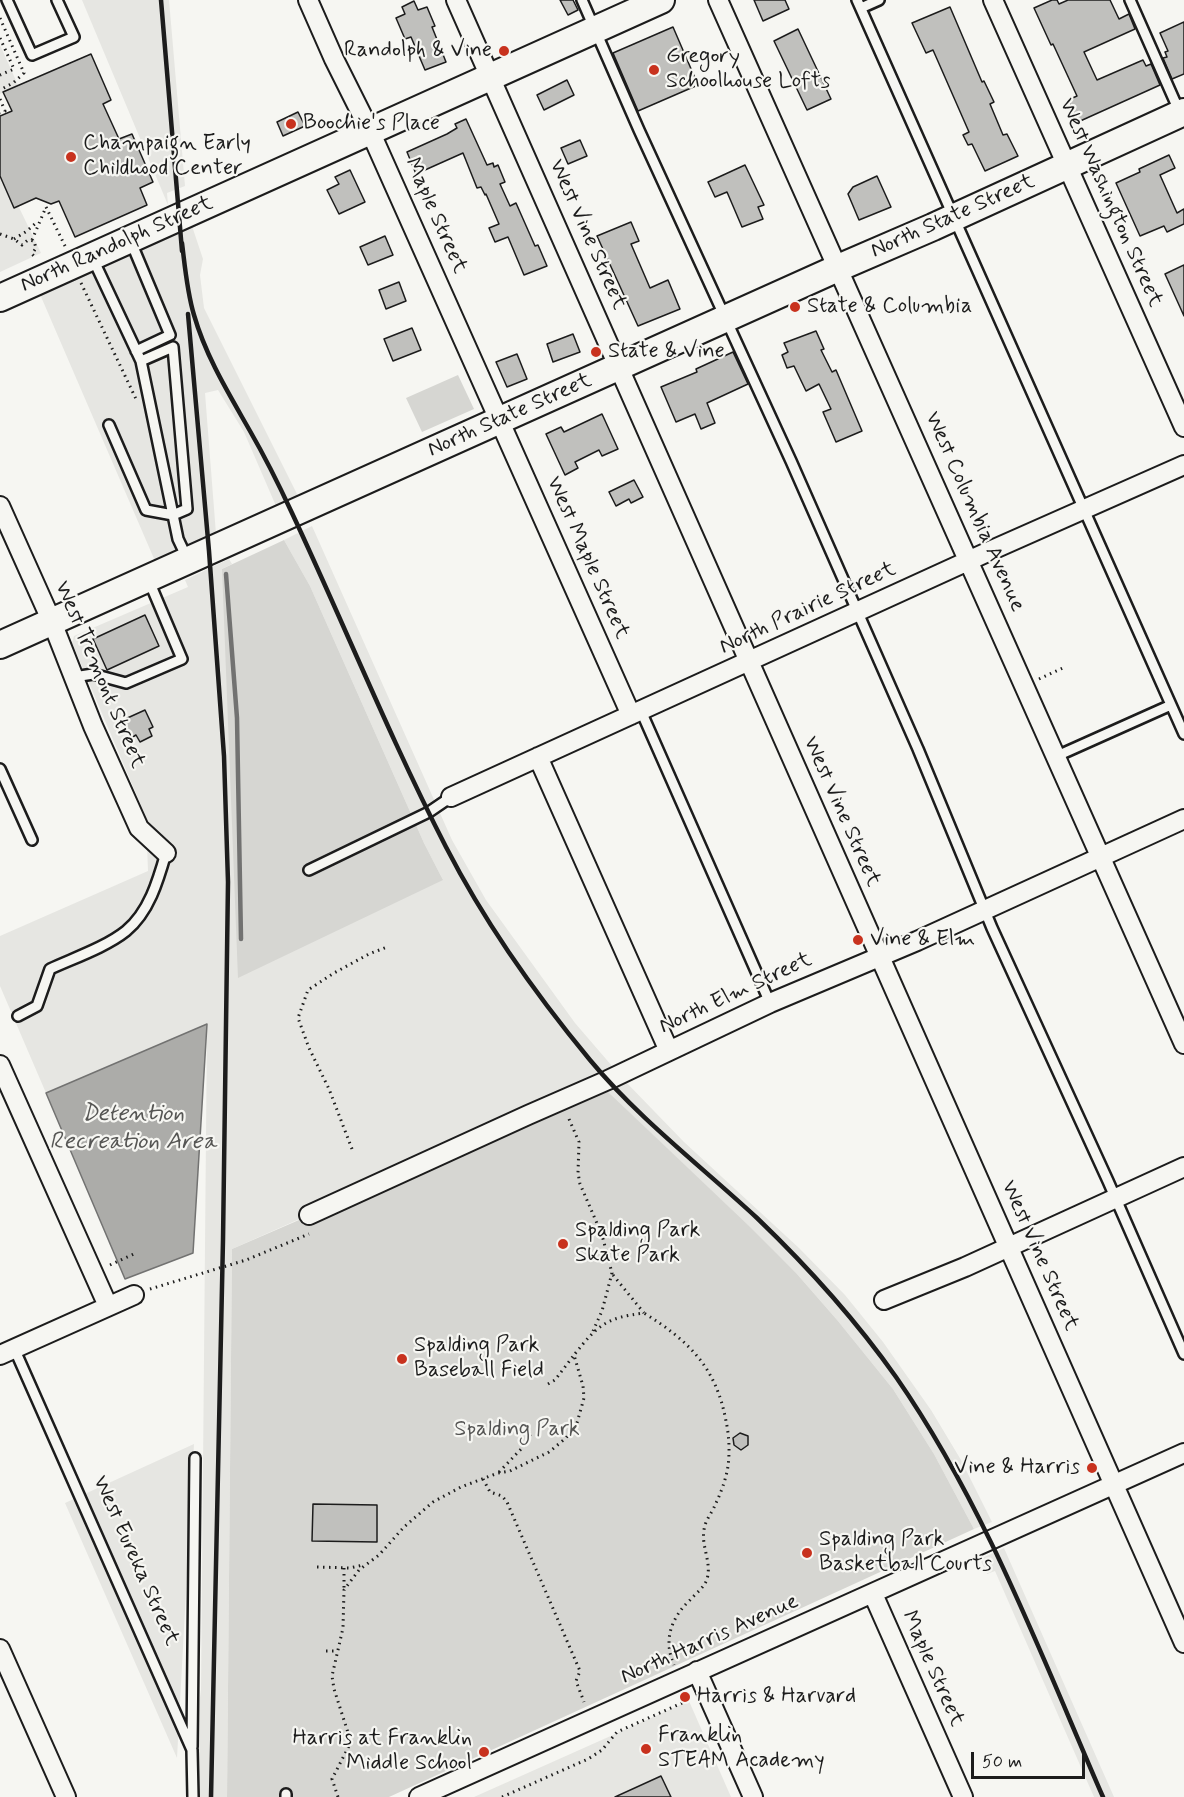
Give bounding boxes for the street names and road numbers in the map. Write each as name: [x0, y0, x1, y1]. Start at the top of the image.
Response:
street label: West Washington Street: [1052, 95, 1168, 311]
street label: Maple Street: [398, 154, 472, 278]
street label: West Vine Street: [542, 156, 632, 314]
street label: North State Street: [867, 169, 1039, 265]
street label: North Randolph Street: [17, 191, 217, 299]
street label: North State Street: [424, 368, 596, 464]
street label: West Columbia Avenue: [918, 408, 1030, 616]
street label: West Maple Street: [539, 473, 635, 643]
street label: North Prairie Street: [716, 557, 900, 661]
street label: West Tremont Street: [48, 578, 150, 772]
street label: West Vine Street: [796, 733, 886, 891]
street label: North Elm Street: [656, 947, 816, 1041]
street label: West Vine Street: [994, 1177, 1084, 1335]
street label: West Eureka Street: [86, 1472, 184, 1650]
street label: North Harris Avenue: [617, 1589, 803, 1691]
street label: Maple Street: [895, 1607, 969, 1731]

